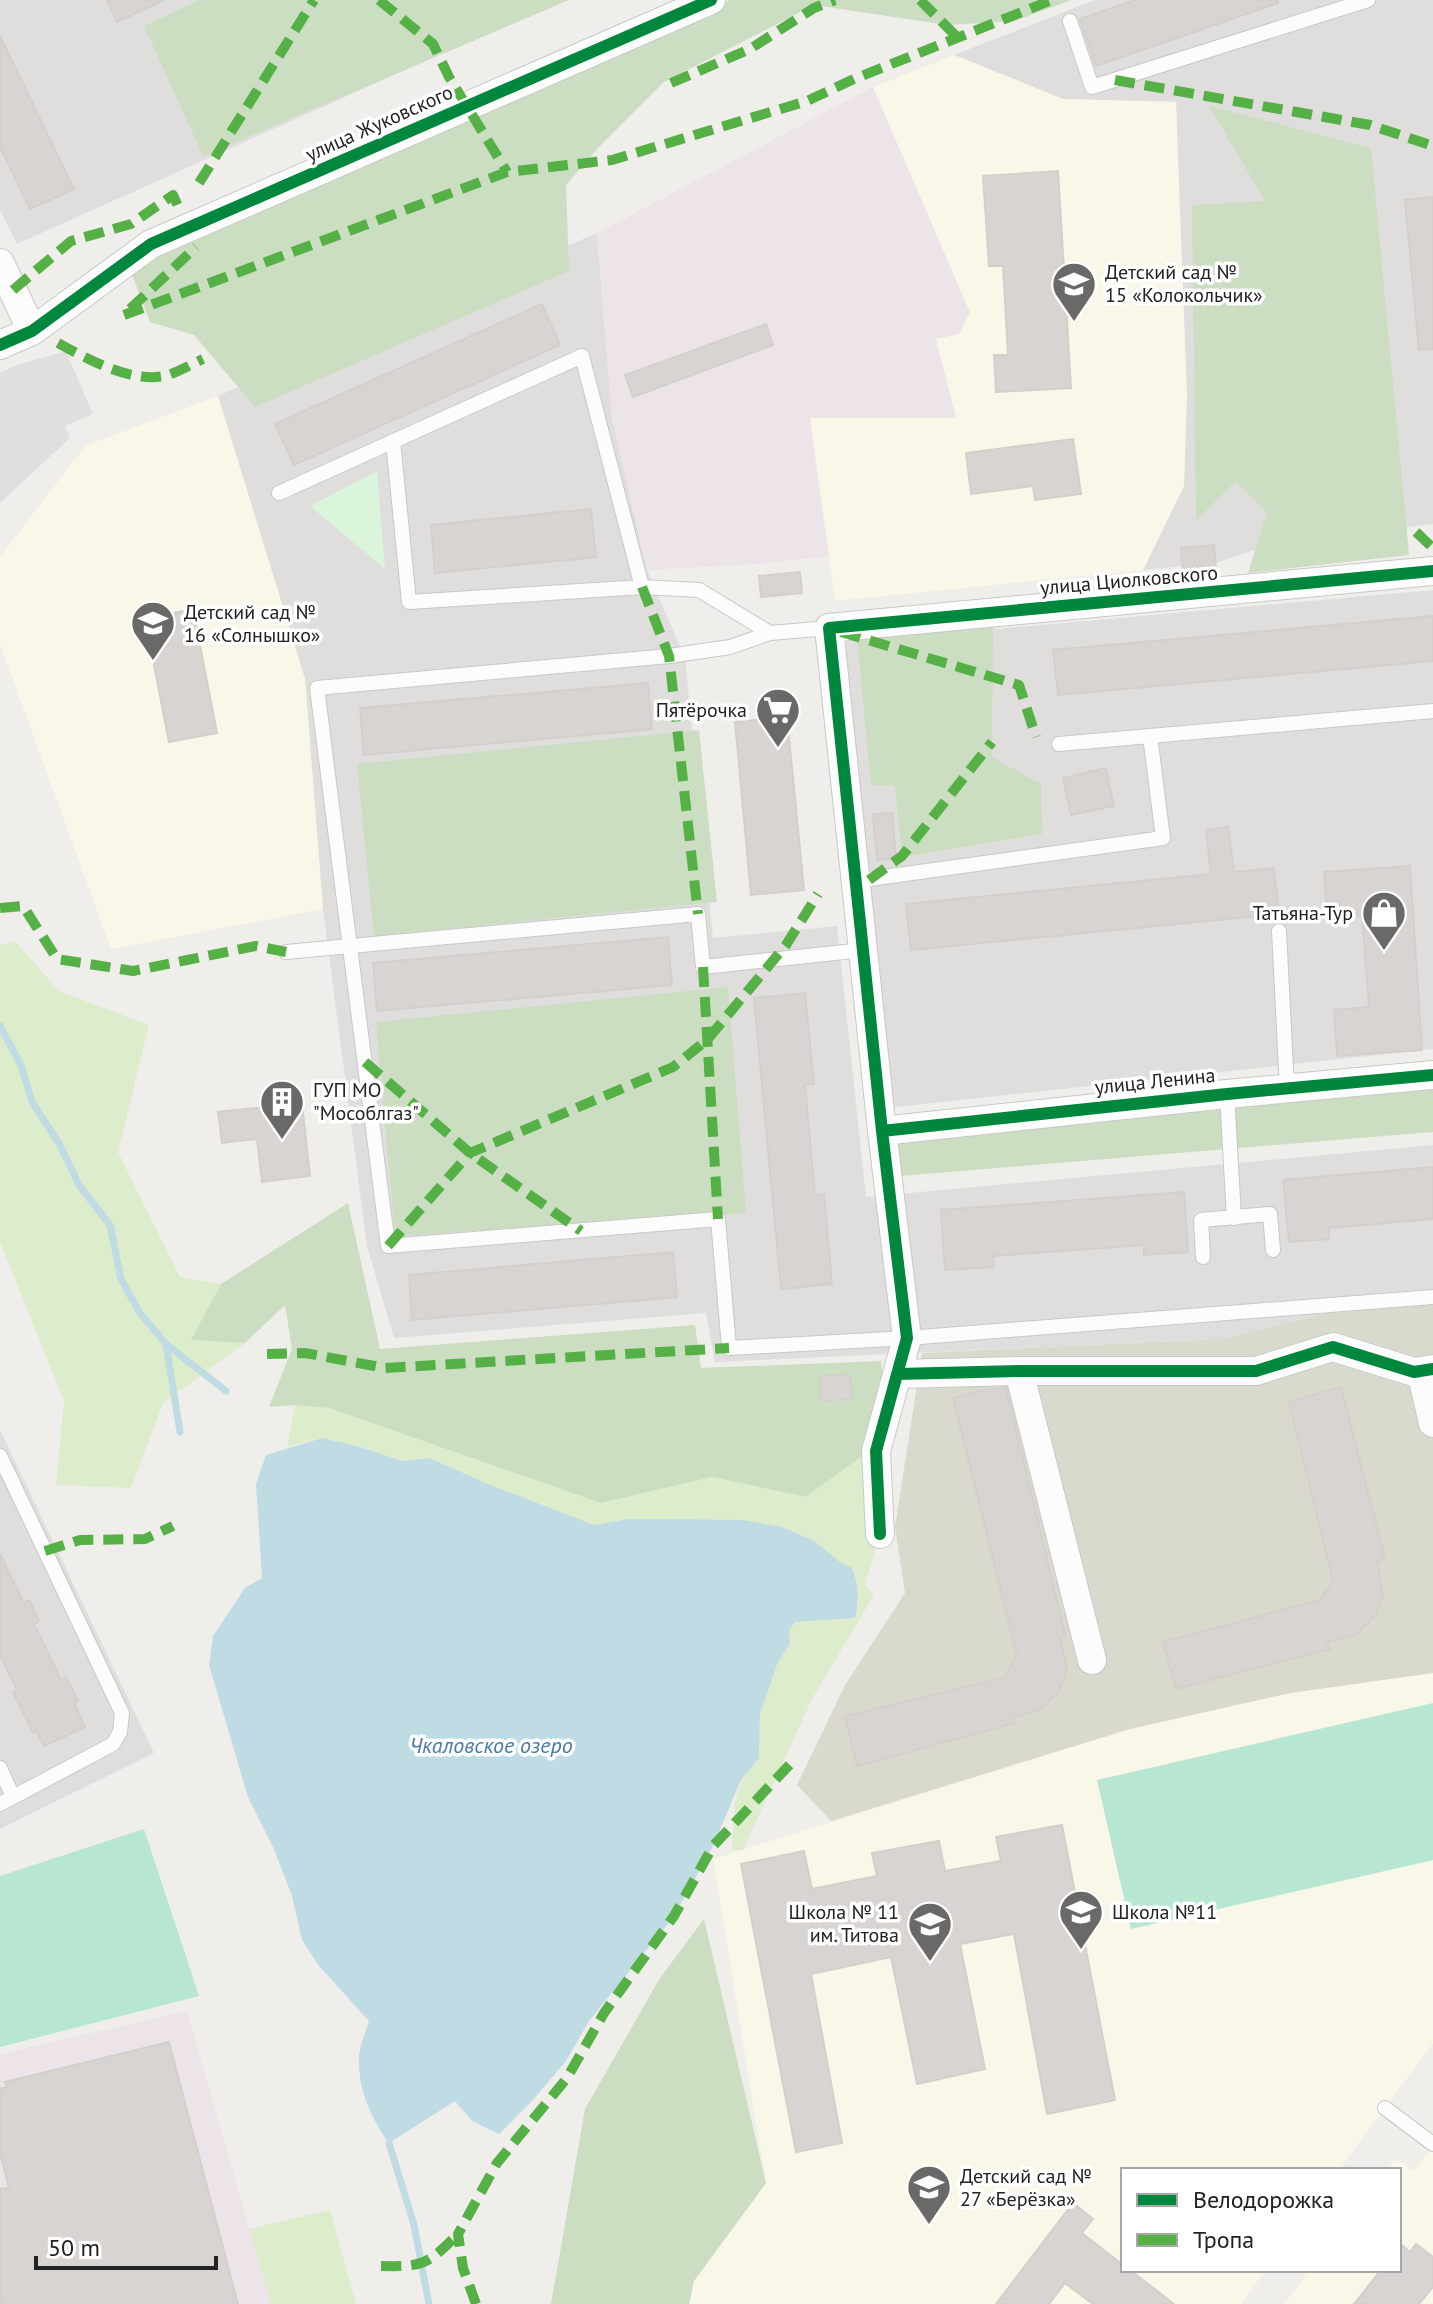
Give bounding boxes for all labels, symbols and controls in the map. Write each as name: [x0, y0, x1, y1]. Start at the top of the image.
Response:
street label: улица Жуковского: [301, 79, 457, 167]
place label: Детский сад № 15 «Колокольчик»: [1105, 259, 1263, 308]
school or university icon: Детский сад № 15 «Колокольчик»: [1050, 260, 1098, 323]
street label: улица Циолковского: [1039, 559, 1219, 601]
school or university icon: Детский сад № 16 «Солнышко»: [129, 599, 177, 662]
place label: Детский сад № 16 «Солнышко»: [184, 599, 320, 648]
supermarket icon: Пятёрочка: [754, 686, 802, 749]
place label: Пятёрочка: [656, 697, 747, 723]
shop icon: Татьяна-Тур: [1360, 889, 1408, 952]
place label: Татьяна-Тур: [1253, 900, 1353, 926]
street label: улица Ленина: [1093, 1062, 1217, 1100]
place label: ГУП МО "Мособлгаз": [313, 1077, 419, 1126]
building icon: ГУП МО "Мособлгаз": [258, 1078, 306, 1141]
water label: Чкаловское озеро: [409, 1731, 573, 1759]
school or university icon: Школа №11: [1057, 1888, 1105, 1951]
place label: Школа № 11 им. Титова: [789, 1899, 899, 1948]
place label: Школа №11: [1112, 1899, 1217, 1925]
school or university icon: Школа № 11 им. Титова: [906, 1900, 954, 1963]
school or university icon: Детский сад № 27 «Берёзка»: [905, 2163, 953, 2226]
place label: Детский сад № 27 «Берёзка»: [960, 2163, 1092, 2212]
legend: [1121, 2168, 1401, 2272]
text: Велодорожка: [1193, 2184, 1334, 2215]
scale bar: [36, 2220, 216, 2270]
text: Тропа: [1193, 2224, 1254, 2255]
text: 50 m: [48, 2232, 100, 2263]

